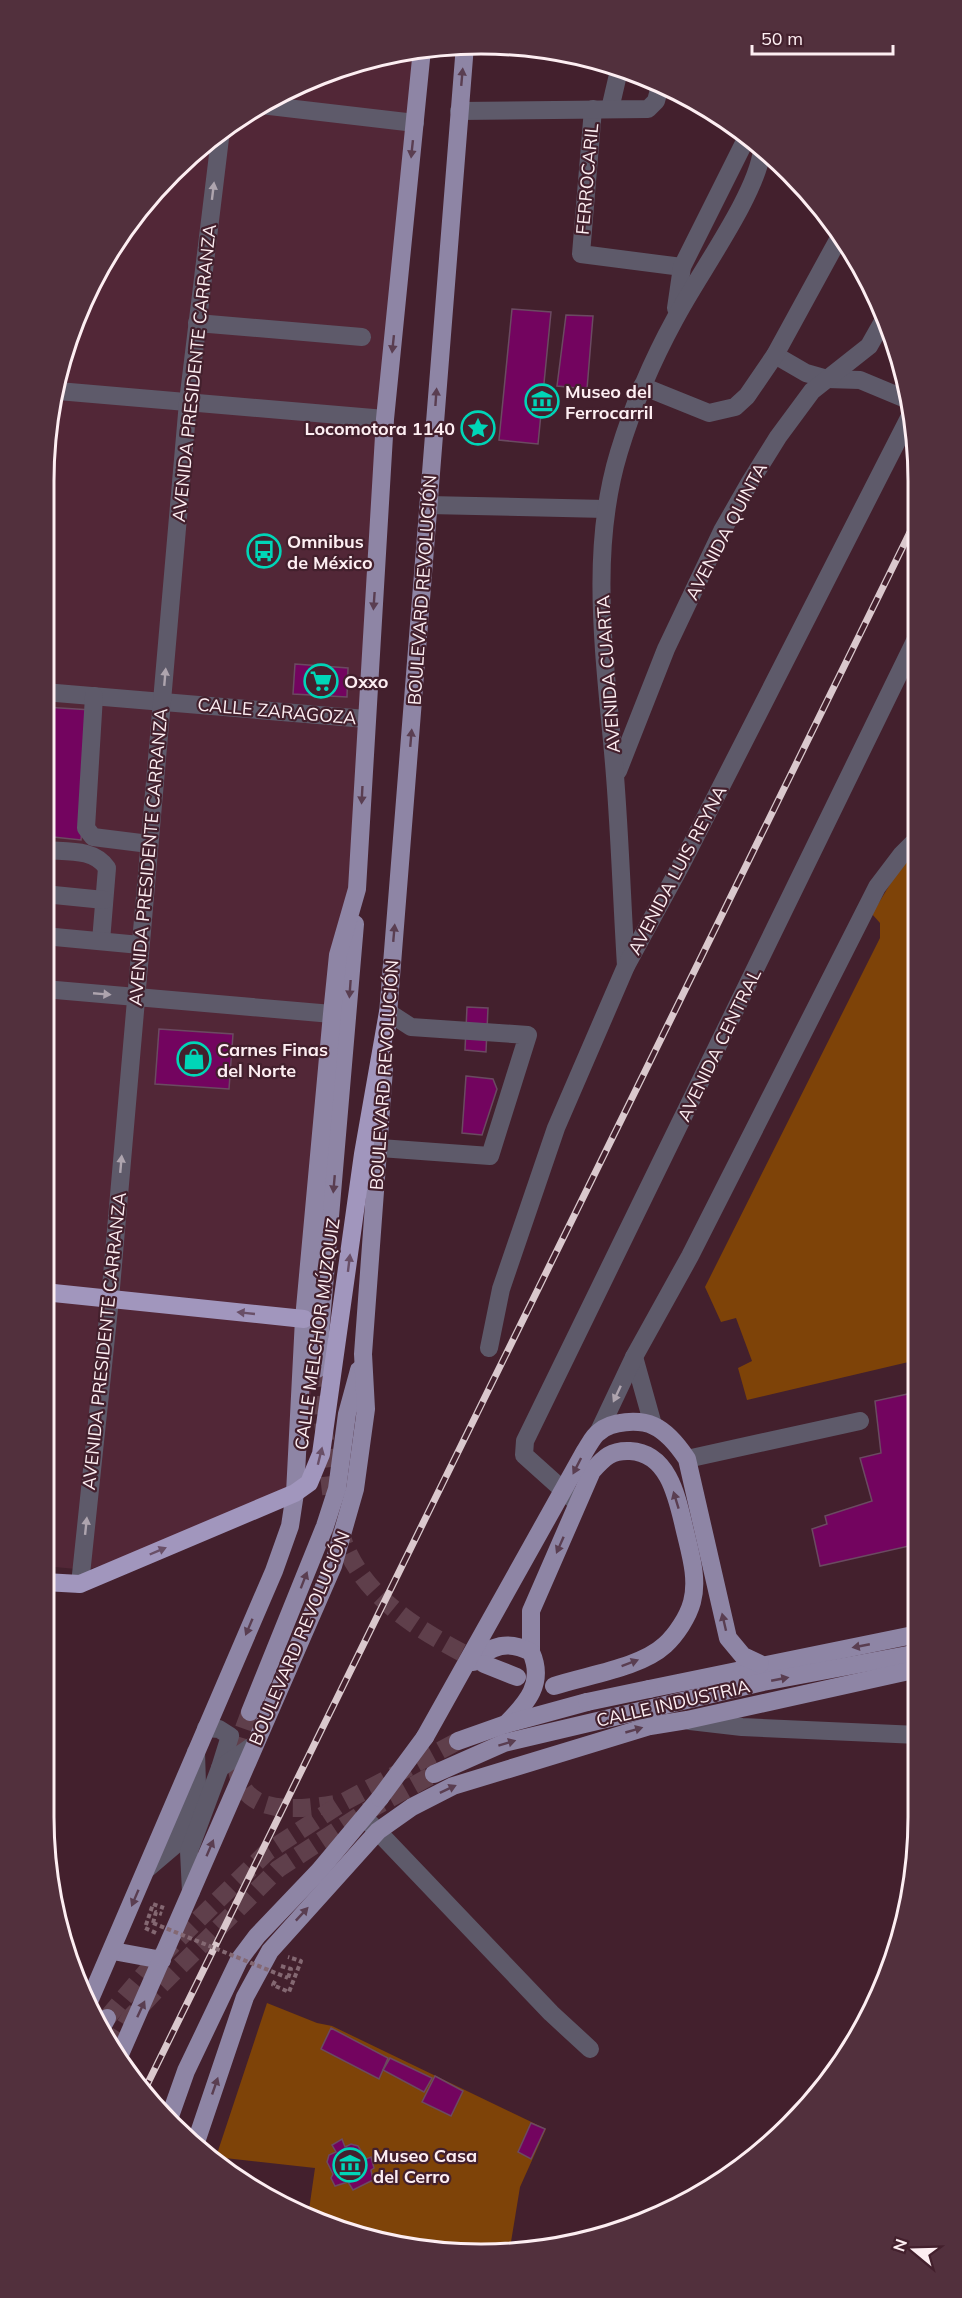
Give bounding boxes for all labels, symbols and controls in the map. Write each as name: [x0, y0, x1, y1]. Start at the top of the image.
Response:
scale bar: [752, 18, 893, 56]
text: 50 m: [761, 27, 803, 50]
one-way arrow: [457, 68, 467, 87]
street label: FERROCARIL: [571, 122, 603, 236]
one-way arrow: [407, 140, 417, 159]
one-way arrow: [208, 181, 218, 200]
street label: AVENIDA PRESIDENTE CARRANZA: [167, 223, 221, 523]
one-way arrow: [388, 334, 398, 353]
place label: Museo del Ferrocarril: [565, 380, 653, 424]
museum icon: Museo del Ferrocarril: [524, 383, 560, 419]
one-way arrow: [431, 388, 441, 407]
place icon: Locomotora 1140: [460, 410, 496, 446]
place label: Locomotora 1140: [304, 417, 455, 440]
street label: AVENIDA QUINTA: [680, 458, 772, 604]
street label: BOULEVARD REVOLUCIÓN: [402, 474, 442, 706]
place label: Omnibus de México: [287, 530, 373, 574]
bus stop icon: Omnibus de México: [246, 533, 282, 569]
one-way arrow: [369, 591, 378, 610]
street label: AVENIDA CUARTA: [591, 594, 625, 754]
supermarket icon: Oxxo: [303, 663, 339, 699]
one-way arrow: [160, 668, 170, 687]
place label: Oxxo: [344, 670, 388, 693]
street label: CALLE ZARAGOZA: [196, 693, 358, 729]
street label: AVENIDA PRESIDENTE CARRANZA: [124, 707, 172, 1007]
one-way arrow: [406, 729, 415, 748]
street label: AVENIDA LUIS REYNA: [623, 781, 731, 959]
one-way arrow: [358, 786, 367, 805]
one-way arrow: [389, 923, 399, 942]
street label: BOULEVARD REVOLUCIÓN: [364, 959, 404, 1191]
street label: AVENIDA CENTRAL: [672, 965, 766, 1125]
one-way arrow: [346, 980, 355, 999]
one-way arrow: [92, 989, 111, 999]
place label: Carnes Finas del Norte: [217, 1038, 328, 1082]
shop icon: Carnes Finas del Norte: [176, 1041, 212, 1077]
one-way arrow: [116, 1155, 126, 1174]
one-way arrow: [329, 1174, 339, 1193]
street label: AVENIDA PRESIDENTE CARRANZA: [77, 1191, 131, 1491]
street label: CALLE MELCHOR MÚZQUIZ: [289, 1216, 345, 1451]
one-way arrow: [345, 1254, 354, 1273]
one-way arrow: [236, 1308, 255, 1318]
one-way arrow: [612, 1386, 621, 1403]
one-way arrow: [315, 1447, 325, 1465]
one-way arrow: [573, 1457, 582, 1474]
one-way arrow: [671, 1491, 680, 1509]
one-way arrow: [81, 1516, 91, 1535]
street label: BOULEVARD REVOLUCIÓN: [243, 1527, 355, 1749]
one-way arrow: [556, 1536, 565, 1553]
one-way arrow: [150, 1546, 167, 1555]
one-way arrow: [300, 1571, 309, 1589]
one-way arrow: [719, 1613, 729, 1631]
one-way arrow: [245, 1619, 254, 1636]
one-way arrow: [851, 1641, 870, 1650]
one-way arrow: [621, 1657, 639, 1667]
street label: CALLE INDUSTRIA: [594, 1674, 752, 1732]
one-way arrow: [770, 1674, 789, 1683]
one-way arrow: [625, 1725, 643, 1734]
one-way arrow: [498, 1738, 516, 1747]
one-way arrow: [440, 1784, 458, 1794]
one-way arrow: [205, 1838, 215, 1856]
one-way arrow: [130, 1889, 139, 1907]
one-way arrow: [294, 1907, 308, 1921]
one-way arrow: [137, 2001, 146, 2018]
one-way arrow: [211, 2077, 220, 2095]
place label: Museo Casa del Cerro: [373, 2144, 477, 2188]
museum icon: Museo Casa del Cerro: [332, 2147, 368, 2183]
north arrow: [884, 2220, 944, 2280]
text: N: [888, 2236, 911, 2254]

